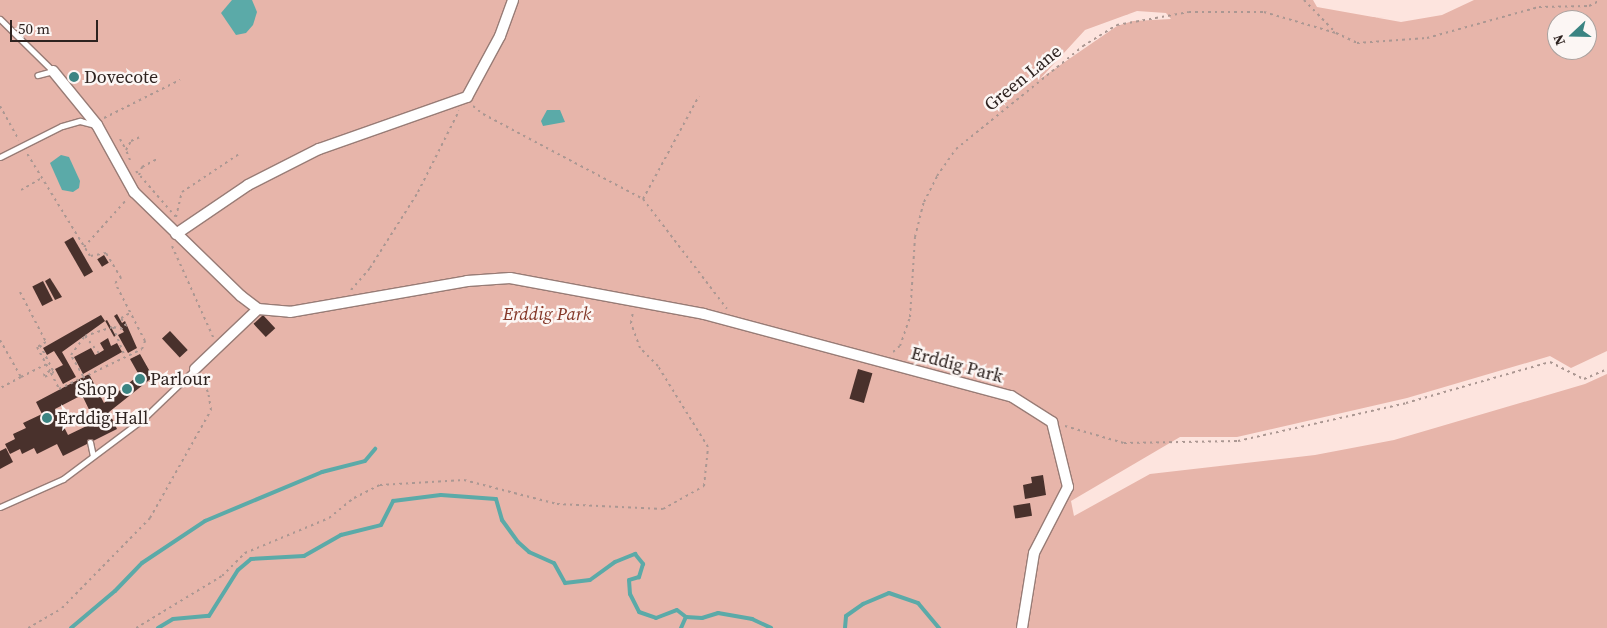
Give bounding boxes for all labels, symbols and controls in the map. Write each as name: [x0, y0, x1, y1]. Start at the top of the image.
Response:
scale bar: [12, 10, 100, 42]
north arrow: [1547, 10, 1597, 60]
text: 50 m: [18, 18, 50, 39]
text: N: [1548, 32, 1570, 48]
street label: Green Lane: [980, 40, 1066, 116]
place label: Dovecote: [84, 66, 158, 88]
marker: Dovecote: [68, 71, 80, 83]
park label: Erddig Park: [503, 303, 591, 325]
street label: Erddig Park: [909, 342, 1005, 388]
place label: Parlour: [150, 368, 210, 390]
marker: Parlour: [134, 373, 146, 385]
place label: Shop: [77, 378, 117, 400]
marker: Shop: [121, 383, 133, 395]
place label: Erddig Hall: [57, 407, 148, 429]
marker: Erddig Hall: [41, 412, 53, 424]

